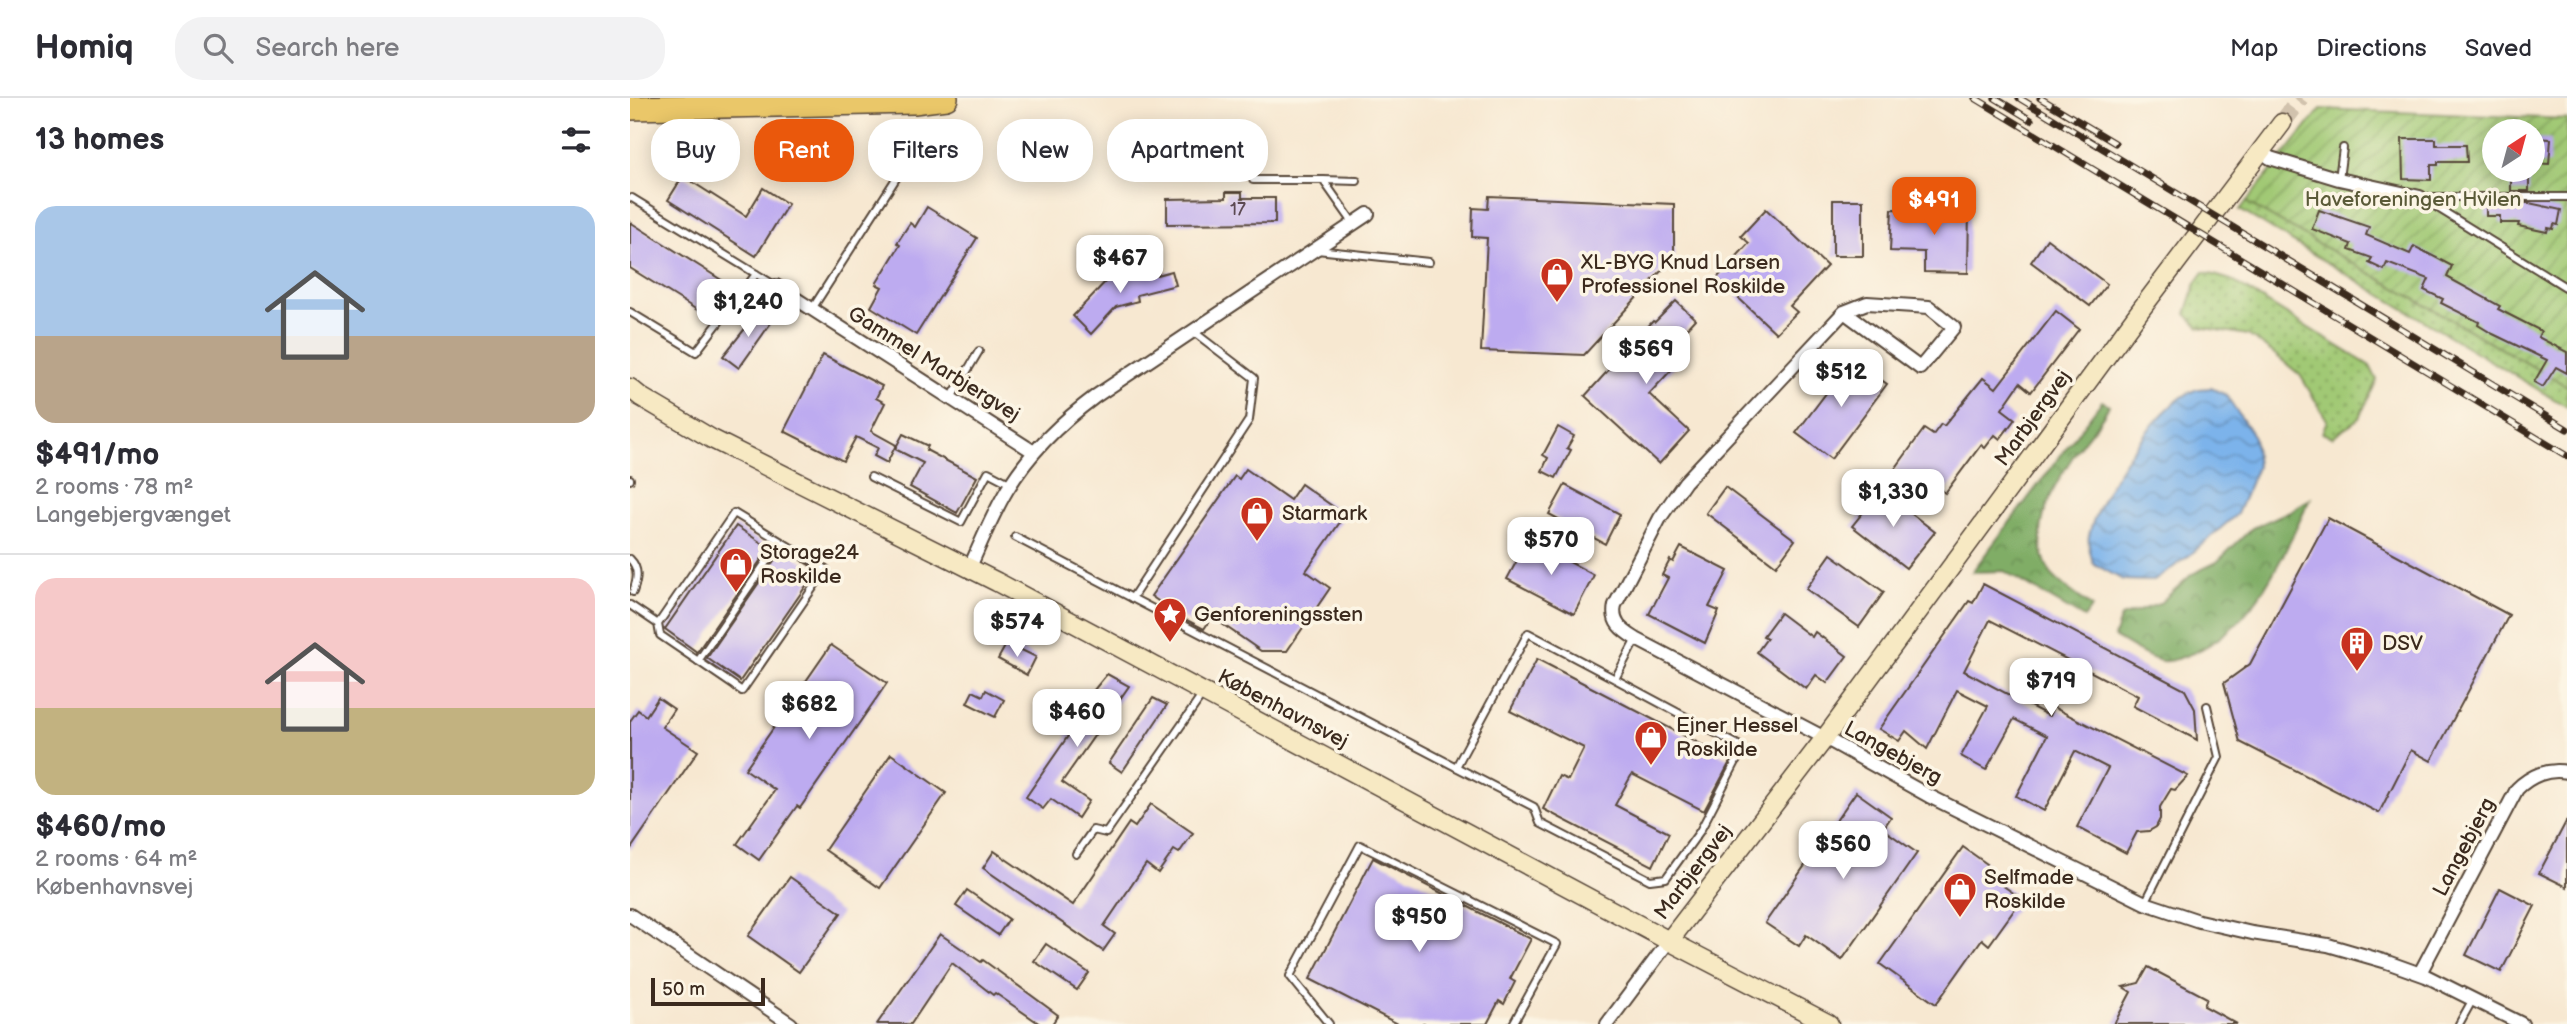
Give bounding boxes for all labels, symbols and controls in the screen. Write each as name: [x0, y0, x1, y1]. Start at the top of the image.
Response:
search box: [175, 17, 665, 80]
text: Homiq: [35, 28, 133, 68]
icon: search: [199, 29, 237, 67]
text: Search here: [255, 33, 400, 64]
text: Map: [2230, 34, 2278, 63]
text: Directions: [2316, 34, 2427, 63]
text: Saved: [2465, 34, 2532, 63]
chip: Buy: [651, 119, 740, 182]
chip: Rent: [754, 119, 854, 182]
chip: Filters: [868, 119, 983, 182]
chip: New: [997, 119, 1093, 182]
chip: Apartment: [1107, 119, 1268, 182]
north arrow: [2482, 119, 2544, 182]
map controls: [2482, 119, 2545, 182]
icon: filters: [557, 121, 595, 159]
text: 13 homes: [35, 122, 164, 158]
pin: $491: [1893, 178, 1975, 237]
text: $491: [1908, 186, 1960, 214]
park label: Haveforeningen Hvilen: [2305, 187, 2521, 212]
house number: 17: [1230, 199, 1246, 220]
pin: $467: [1079, 236, 1161, 295]
text: $467: [1092, 244, 1148, 272]
place label: XL-BYG Knud Larsen Professionel Roskilde: [1580, 250, 1785, 299]
icon: home: [252, 252, 378, 378]
shop icon: XL-BYG Knud Larsen Professionel Roskilde: [1538, 255, 1576, 304]
pin: $1,240: [691, 280, 805, 339]
text: $1,240: [713, 288, 783, 316]
street label: Gammel Marbjergvej: [843, 301, 1025, 427]
pin: $569: [1605, 327, 1687, 386]
text: $569: [1618, 335, 1674, 363]
pin: $512: [1800, 350, 1882, 409]
text: $512: [1815, 358, 1867, 386]
street label: Marbjergvej: [1990, 365, 2076, 471]
text: $491/mo: [35, 437, 159, 473]
pin: $1,330: [1836, 470, 1950, 529]
text: 2 rooms · 78 m²: [35, 473, 193, 501]
text: $1,330: [1857, 478, 1929, 506]
shop icon: Starmark: [1238, 494, 1276, 543]
text: Langebjergvænget: [35, 501, 231, 529]
place label: Starmark: [1282, 501, 1368, 526]
pin: $570: [1510, 518, 1592, 577]
text: $570: [1523, 526, 1579, 554]
place label: Storage24 Roskilde: [760, 540, 859, 589]
shop icon: Storage24 Roskilde: [717, 545, 755, 594]
place icon: Genforeningssten: [1151, 595, 1189, 644]
pin: $574: [976, 600, 1058, 659]
place label: Genforeningssten: [1194, 602, 1363, 627]
text: $574: [990, 608, 1044, 636]
icon: home: [252, 624, 378, 750]
building icon: DSV: [2338, 624, 2376, 673]
place label: DSV: [2382, 631, 2423, 656]
pin: $719: [2010, 658, 2092, 718]
street label: Københavnsvej: [1213, 664, 1353, 754]
text: $719: [2025, 667, 2077, 695]
pin: $682: [768, 682, 850, 741]
text: $682: [781, 690, 837, 718]
pin: $460: [1036, 690, 1118, 749]
text: $460: [1049, 698, 1105, 726]
place label: Ejner Hessel Roskilde: [1676, 713, 1798, 762]
street label: Langebjerg: [1840, 716, 1946, 790]
shop icon: Ejner Hessel Roskilde: [1632, 718, 1670, 767]
street label: Langebjerg: [2428, 793, 2500, 901]
text: $460/mo: [35, 809, 166, 845]
street label: Marbjergvej: [1649, 819, 1737, 925]
pin: $560: [1802, 822, 1884, 881]
text: $560: [1815, 830, 1871, 858]
text: 2 rooms · 64 m²: [35, 845, 197, 873]
place label: Selfmade Roskilde: [1984, 865, 2074, 914]
shop icon: Selfmade Roskilde: [1941, 870, 1979, 919]
text: Københavnsvej: [35, 873, 193, 901]
pin: $950: [1378, 894, 1460, 954]
text: $950: [1391, 903, 1447, 931]
scale bar: [651, 975, 765, 1007]
text: 50 m: [662, 978, 705, 1001]

